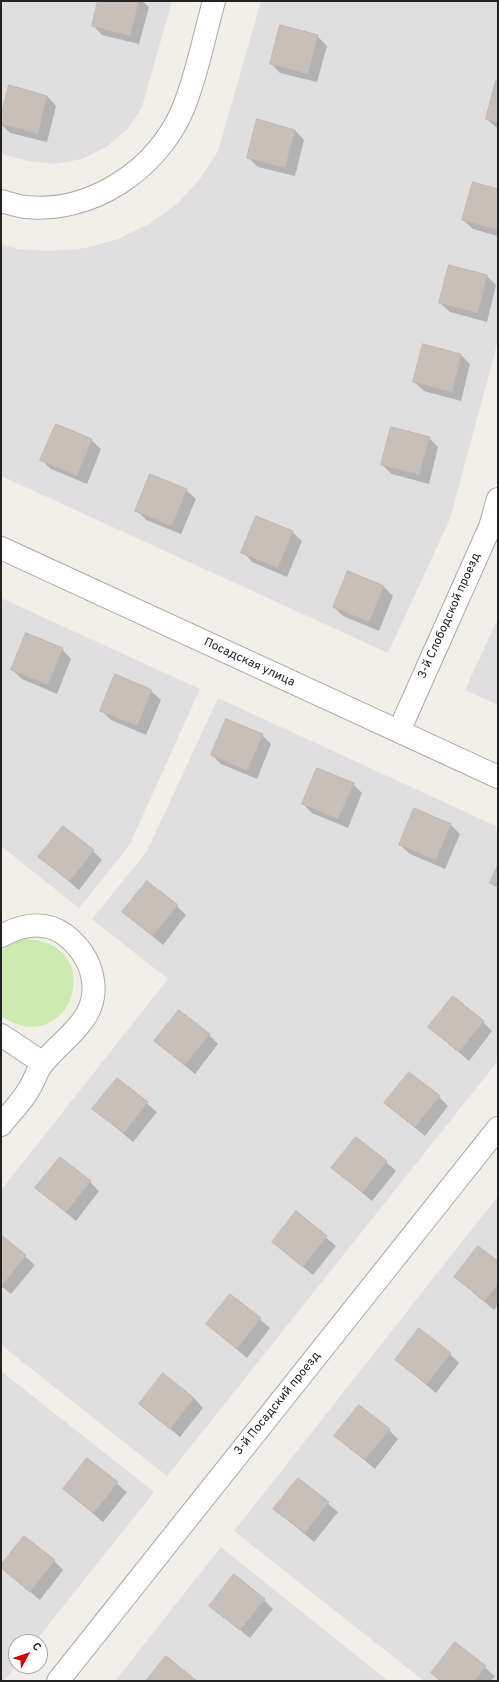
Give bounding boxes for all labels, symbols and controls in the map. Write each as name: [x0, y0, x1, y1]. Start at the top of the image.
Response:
street label: 3-й Слободской проезд: [416, 551, 484, 681]
street label: Посадская улица: [201, 636, 297, 690]
street label: 3-й Посадский проезд: [232, 1349, 324, 1459]
north arrow: [8, 1634, 48, 1674]
text: С: [29, 1640, 44, 1654]

